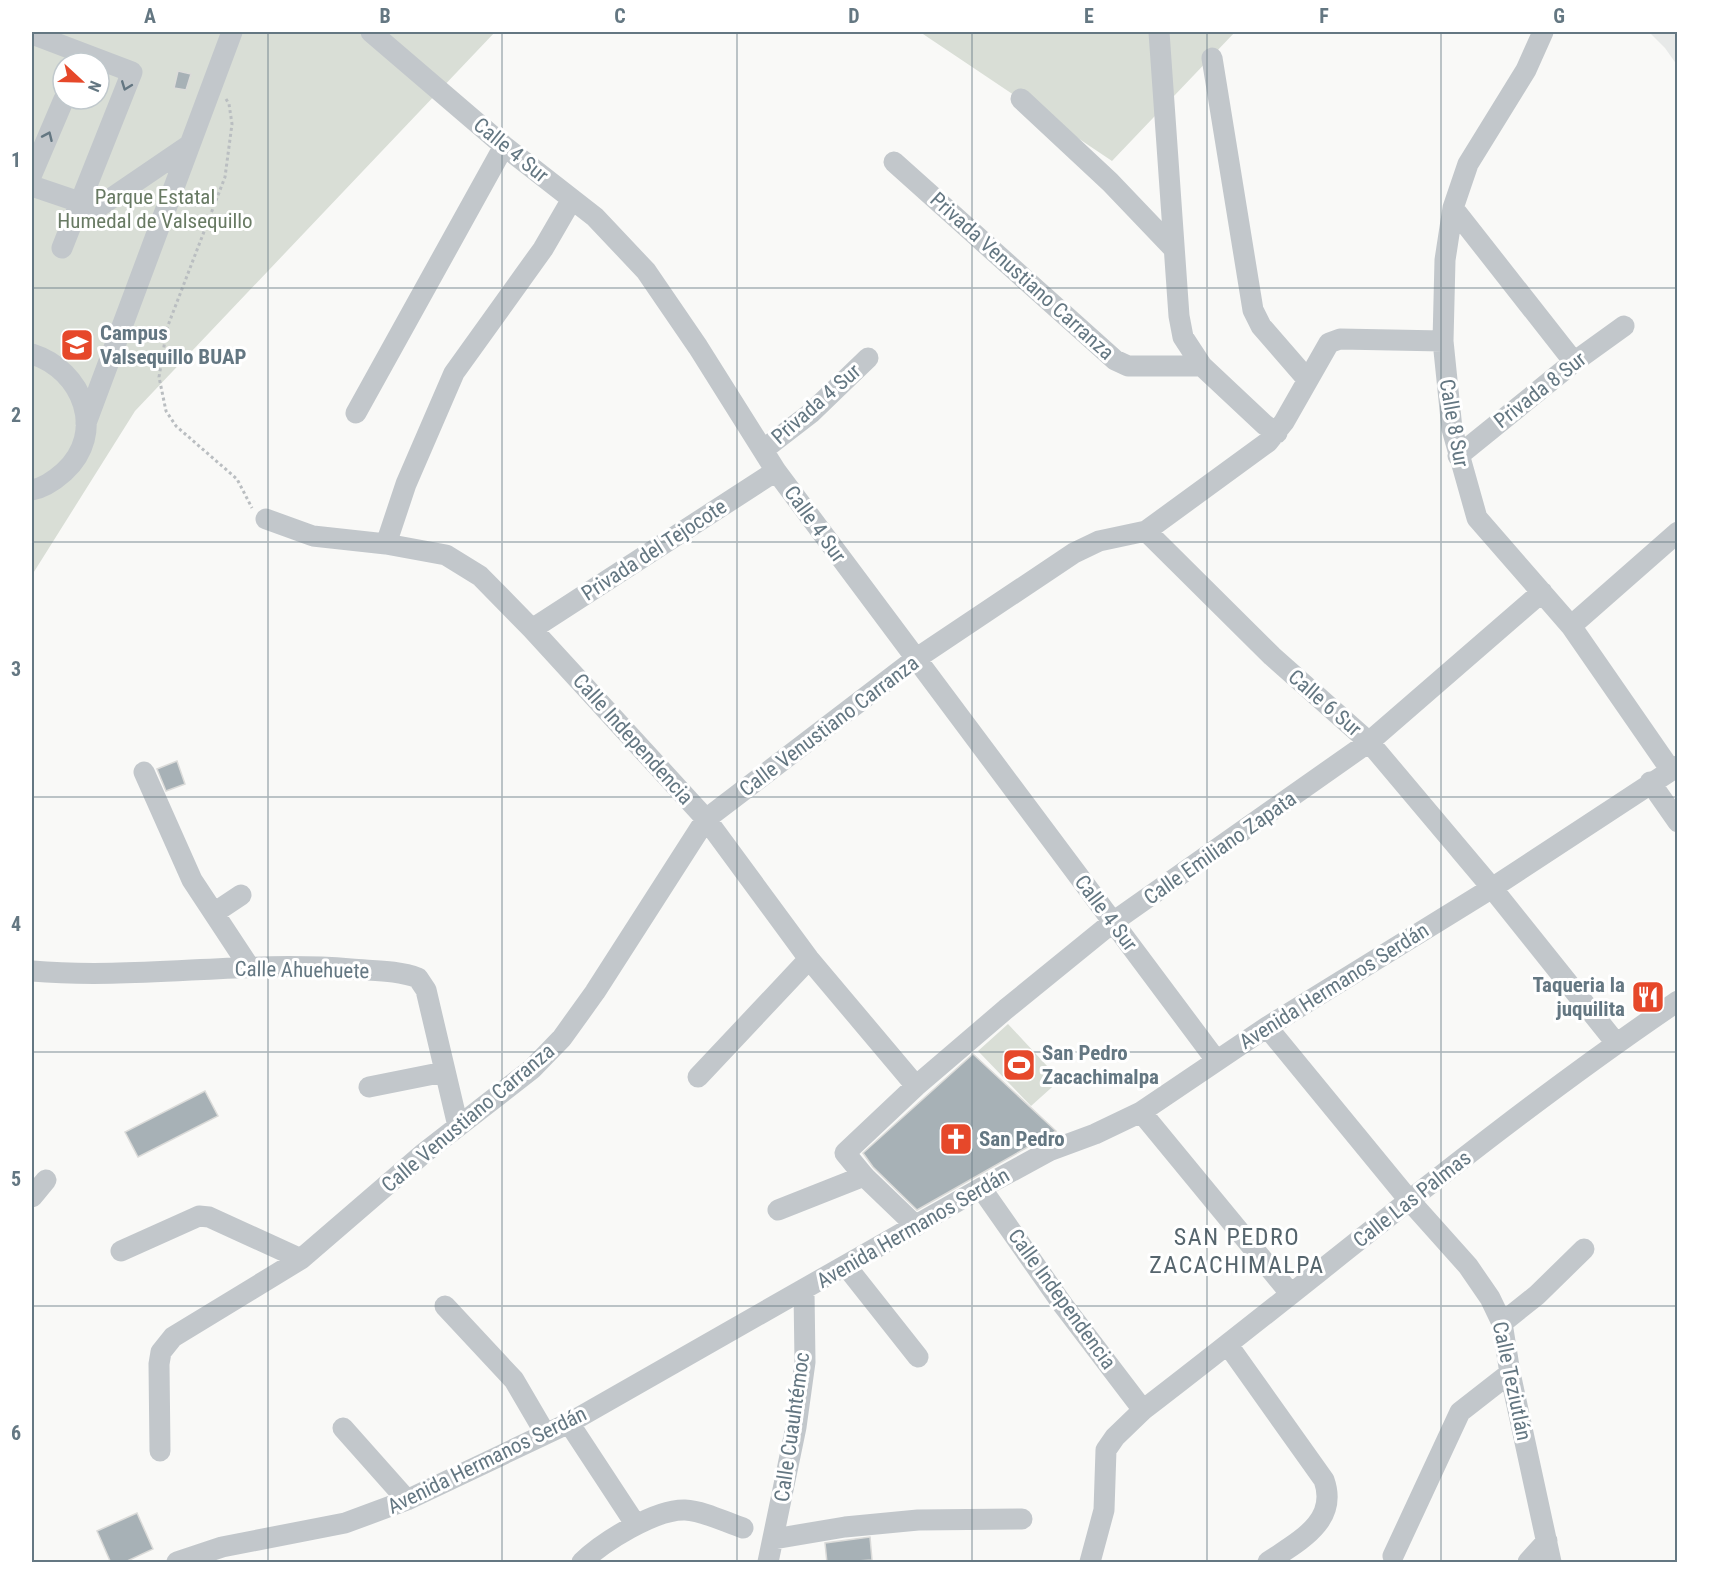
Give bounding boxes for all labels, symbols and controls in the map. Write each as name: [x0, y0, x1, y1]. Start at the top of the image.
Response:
text: A: [144, 4, 156, 28]
text: B: [379, 4, 391, 28]
text: C: [614, 4, 626, 28]
text: D: [848, 4, 860, 28]
text: E: [1084, 4, 1094, 28]
text: F: [1319, 4, 1329, 28]
text: G: [1553, 4, 1565, 28]
north arrow: [51, 51, 111, 111]
text: N: [84, 78, 105, 95]
one-way arrow: [121, 80, 134, 91]
street label: Calle 4 Sur: [469, 113, 553, 187]
one-way arrow: [41, 132, 53, 143]
text: 1: [11, 148, 21, 172]
park label: Parque Estatal Humedal de Valsequillo: [57, 185, 253, 233]
street label: Privada Venustiano Carranza: [925, 187, 1119, 365]
place label: Campus Valsequillo BUAP: [100, 321, 246, 369]
school or university icon: Campus Valsequillo BUAP: [59, 327, 95, 363]
street label: Privada 8 Sur: [1489, 347, 1591, 433]
street label: Privada 4 Sur: [767, 359, 865, 449]
street label: Calle 8 Sur: [1434, 377, 1474, 469]
text: 2: [11, 403, 21, 427]
street label: Calle 4 Sur: [779, 481, 851, 567]
street label: Privada del Tejocote: [577, 494, 731, 606]
street label: Calle Venustiano Carranza: [735, 651, 923, 801]
text: 3: [11, 657, 21, 681]
street label: Calle 6 Sur: [1284, 665, 1366, 741]
street label: Calle Independencia: [568, 669, 698, 809]
street label: Calle Emiliano Zapata: [1139, 786, 1301, 910]
street label: Calle 4 Sur: [1070, 870, 1142, 956]
text: 4: [11, 912, 21, 936]
street label: Avenida Hermanos Serdán: [1235, 918, 1433, 1054]
street label: Calle Ahuehuete: [234, 957, 370, 983]
place label: Taqueria la juquilita: [1532, 973, 1625, 1021]
restaurant icon: Taqueria la juquilita: [1630, 979, 1666, 1015]
street label: Calle Venustiano Carranza: [377, 1039, 559, 1197]
place label: San Pedro Zacachimalpa: [1042, 1041, 1159, 1089]
sports icon: San Pedro Zacachimalpa: [1001, 1047, 1037, 1083]
church icon: San Pedro: [938, 1121, 974, 1157]
place label: San Pedro: [979, 1127, 1065, 1151]
street label: Calle Las Palmas: [1348, 1146, 1476, 1252]
street label: Avenida Hermanos Serdán: [812, 1163, 1014, 1293]
text: 5: [11, 1167, 21, 1191]
district label: SAN PEDRO ZACACHIMALPA: [1149, 1223, 1325, 1279]
street label: Calle Independencia: [1003, 1224, 1121, 1374]
street label: Calle Teziutlán: [1488, 1319, 1536, 1443]
street label: Calle Cuauhtémoc: [770, 1351, 814, 1503]
street label: Avenida Hermanos Serdán: [384, 1401, 590, 1519]
text: 6: [11, 1421, 21, 1445]

